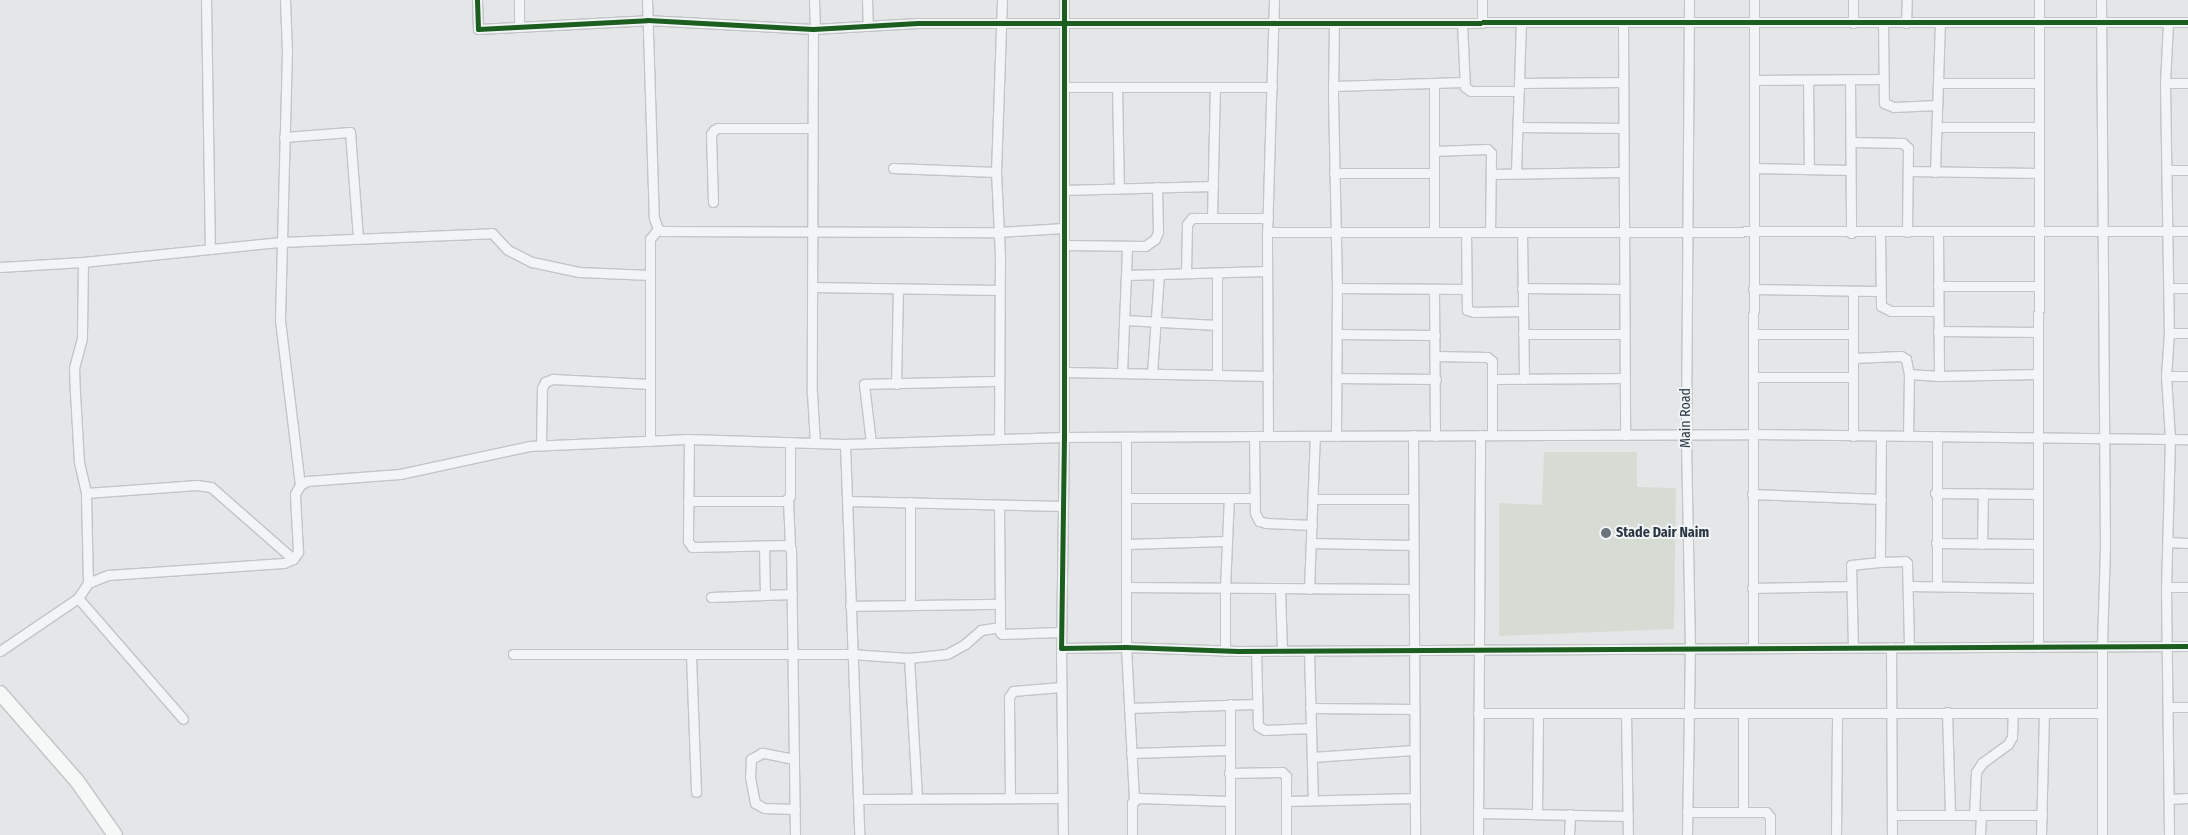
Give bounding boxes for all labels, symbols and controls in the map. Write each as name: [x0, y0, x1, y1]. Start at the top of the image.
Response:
street label: Main Road: [1678, 388, 1694, 448]
place label: Stade Dair Naim: [1616, 525, 1709, 541]
marker: Stade Dair Naim: [1600, 527, 1612, 539]

